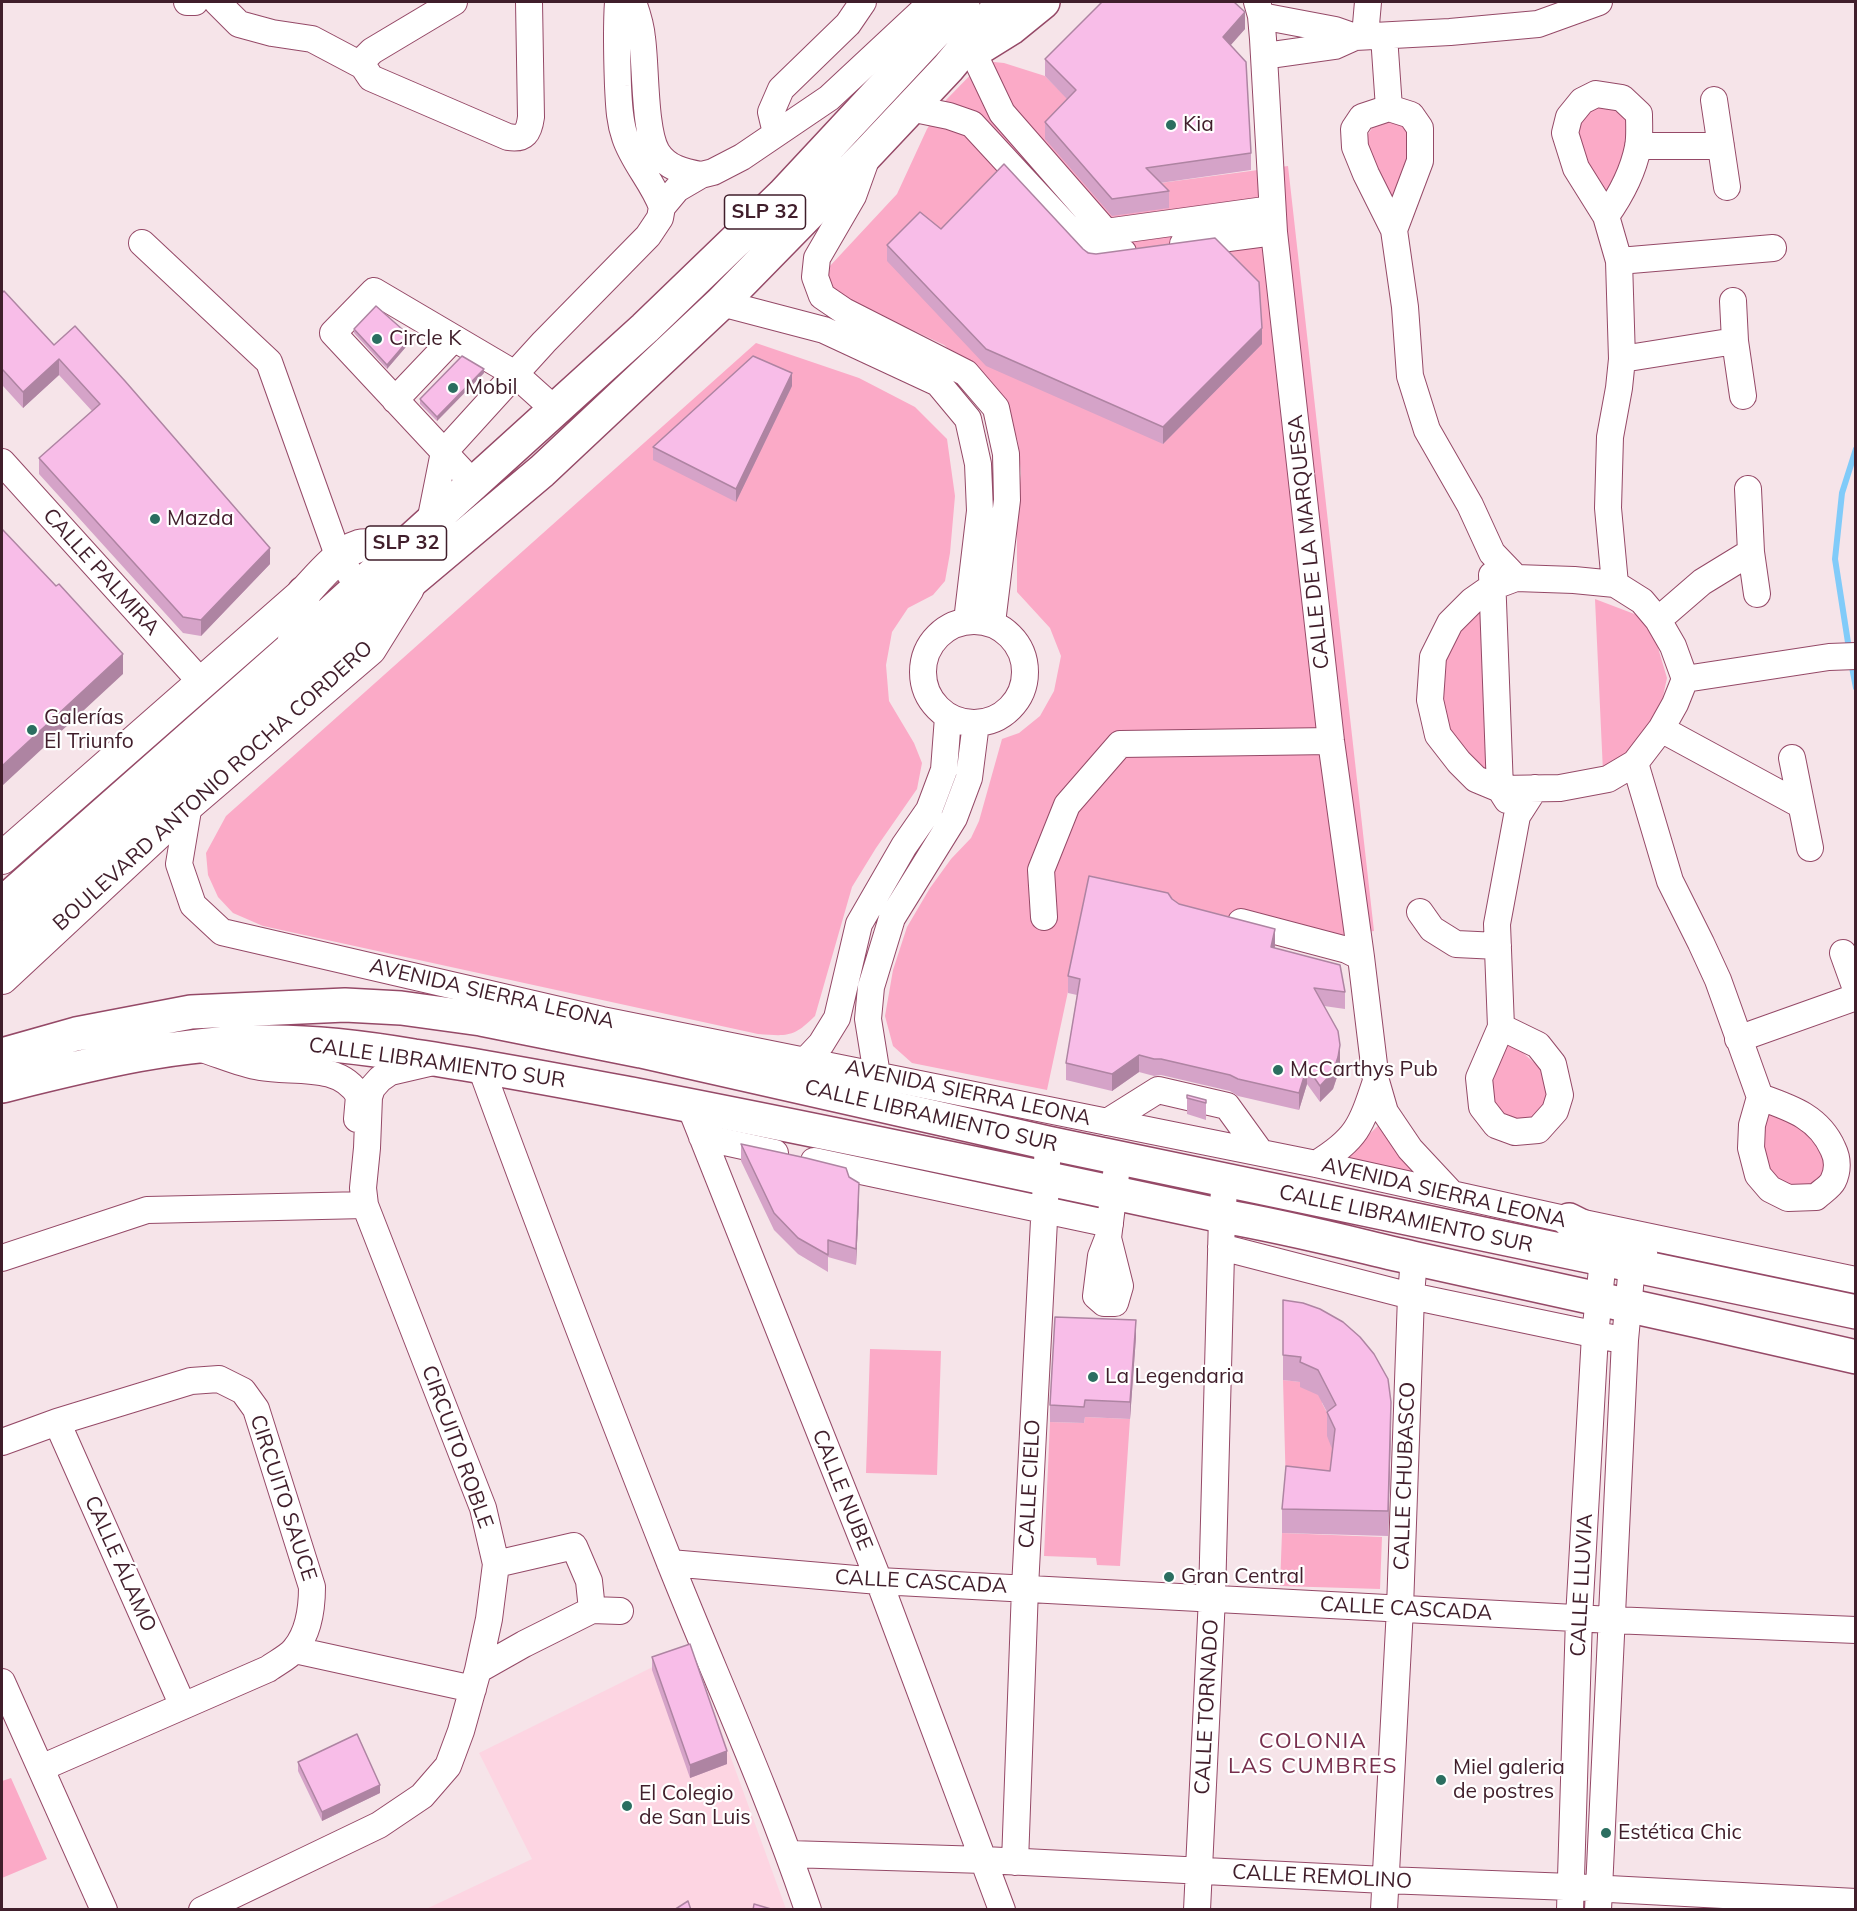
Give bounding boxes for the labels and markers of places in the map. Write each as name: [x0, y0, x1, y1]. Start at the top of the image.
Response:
place label: Kia: [1183, 112, 1214, 138]
marker: Kia: [1164, 118, 1178, 132]
place label: Circle K: [389, 326, 461, 352]
marker: Circle K: [370, 332, 384, 346]
place label: Mobil: [465, 375, 518, 401]
marker: Mobil: [446, 381, 460, 395]
place label: Mazda: [167, 506, 234, 532]
marker: Mazda: [148, 512, 162, 526]
place label: Galerías El Triunfo: [44, 705, 134, 755]
marker: Galerías El Triunfo: [25, 723, 39, 737]
place label: McCarthys Pub: [1290, 1057, 1438, 1083]
marker: McCarthys Pub: [1271, 1063, 1285, 1077]
place label: La Legendaria: [1105, 1364, 1244, 1390]
marker: La Legendaria: [1086, 1370, 1100, 1384]
place label: Gran Central: [1181, 1564, 1304, 1590]
marker: Gran Central: [1162, 1570, 1176, 1584]
place label: Miel galeria de postres: [1453, 1755, 1565, 1805]
marker: Miel galeria de postres: [1434, 1773, 1448, 1787]
place label: El Colegio de San Luis: [639, 1781, 751, 1831]
marker: El Colegio de San Luis: [620, 1799, 634, 1813]
place label: Estética Chic: [1618, 1820, 1742, 1846]
marker: Estética Chic: [1599, 1826, 1613, 1840]

